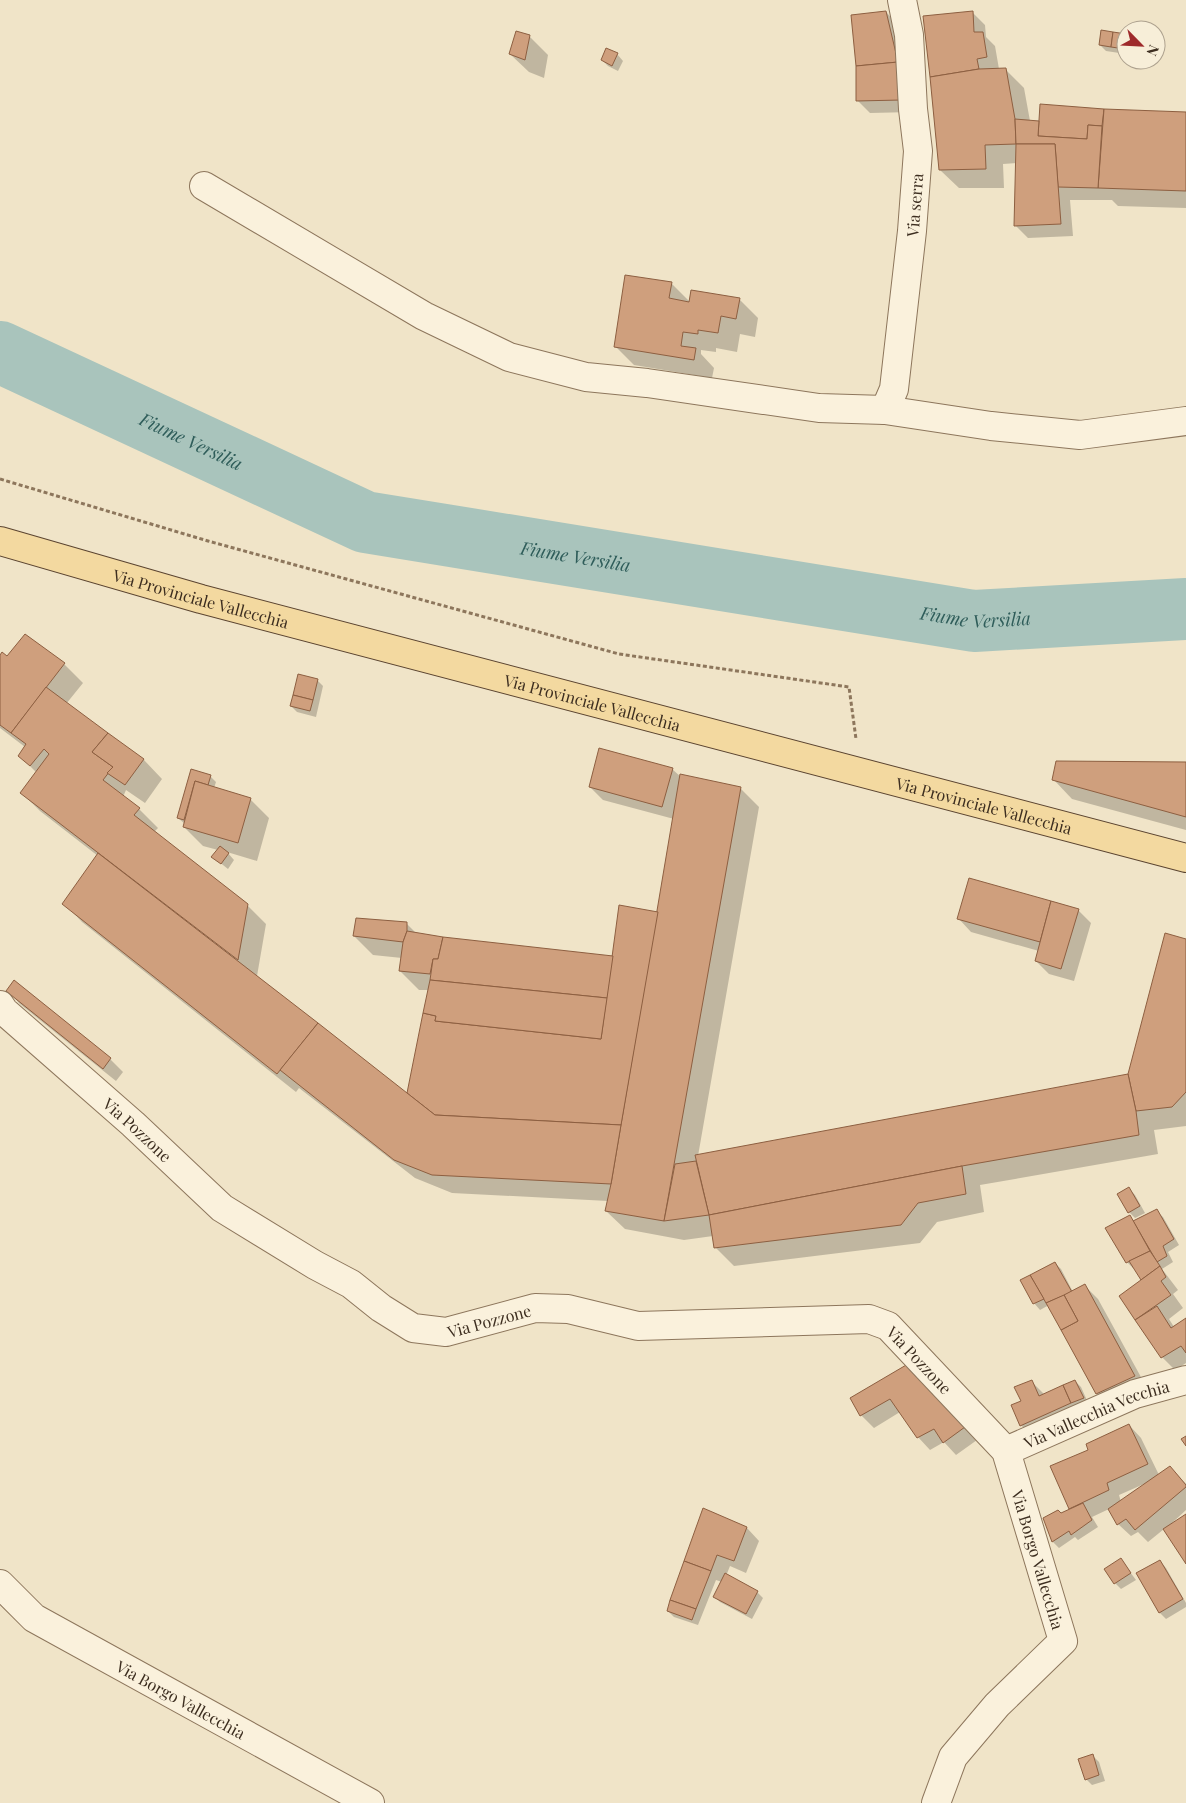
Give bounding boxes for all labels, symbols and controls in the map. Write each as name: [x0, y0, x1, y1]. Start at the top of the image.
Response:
north arrow: [1116, 20, 1166, 70]
text: N: [1143, 42, 1164, 59]
street label: Via serra: [901, 172, 927, 239]
water label: Fiume Versilia: [135, 406, 247, 475]
water label: Fiume Versilia: [518, 535, 632, 577]
street label: Via Provinciale Vallecchia: [110, 563, 291, 632]
water label: Fiume Versilia: [918, 600, 1031, 633]
street label: Via Provinciale Vallecchia: [501, 668, 683, 735]
street label: Via Provinciale Vallecchia: [893, 771, 1075, 838]
street label: Via Pozzone: [99, 1092, 177, 1166]
street label: Via Pozzone: [444, 1299, 533, 1342]
street label: Via Pozzone: [882, 1320, 957, 1398]
street label: Via Vallecchia Vecchia: [1019, 1375, 1171, 1453]
street label: Via Borgo Vallecchia: [1007, 1486, 1069, 1632]
street label: Via Borgo Vallecchia: [112, 1654, 249, 1743]

